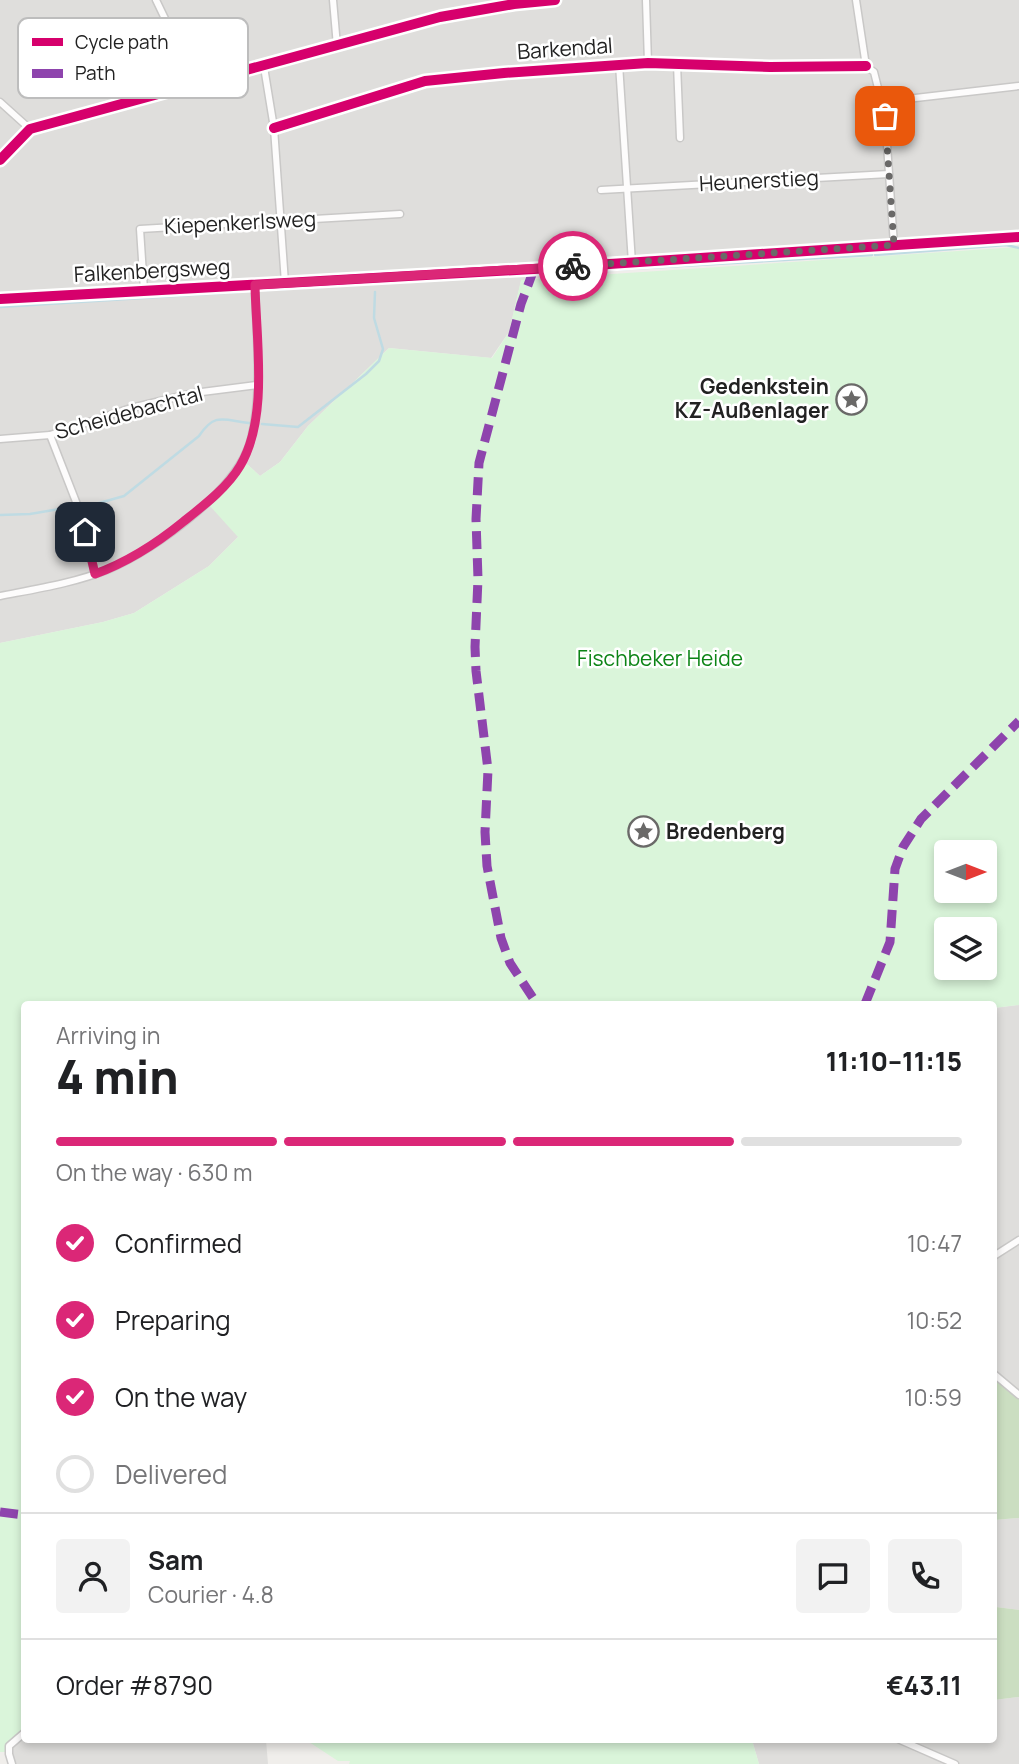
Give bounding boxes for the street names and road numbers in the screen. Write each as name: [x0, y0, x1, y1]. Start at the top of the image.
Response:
street label: Barkendal: [516, 31, 614, 65]
street label: Heunerstieg: [698, 163, 820, 197]
street label: Kiepenkerlsweg: [163, 204, 317, 240]
street label: Falkenbergsweg: [73, 252, 231, 288]
street label: Scheidebachtal: [52, 379, 206, 445]

